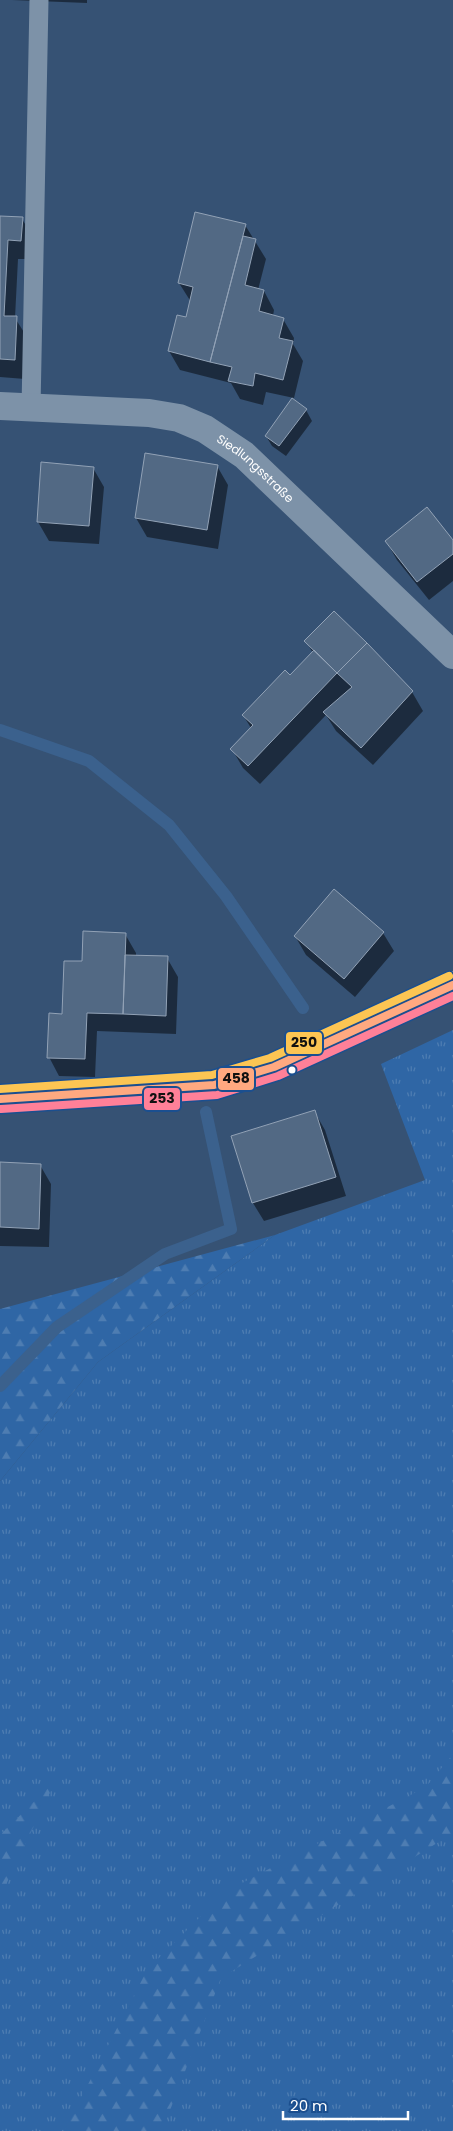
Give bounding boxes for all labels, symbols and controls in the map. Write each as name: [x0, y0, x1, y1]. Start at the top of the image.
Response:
street label: Siedlungsstraße: [214, 430, 298, 506]
line badge: 250: [285, 1031, 323, 1055]
text: 250: [291, 1032, 317, 1052]
unlabelled marker: [287, 1065, 297, 1075]
line badge: 458: [217, 1067, 255, 1091]
text: 458: [222, 1068, 250, 1088]
line badge: 253: [143, 1087, 181, 1111]
text: 253: [149, 1088, 175, 1108]
scale bar: [283, 2088, 408, 2120]
text: 20 m: [290, 2095, 328, 2116]

